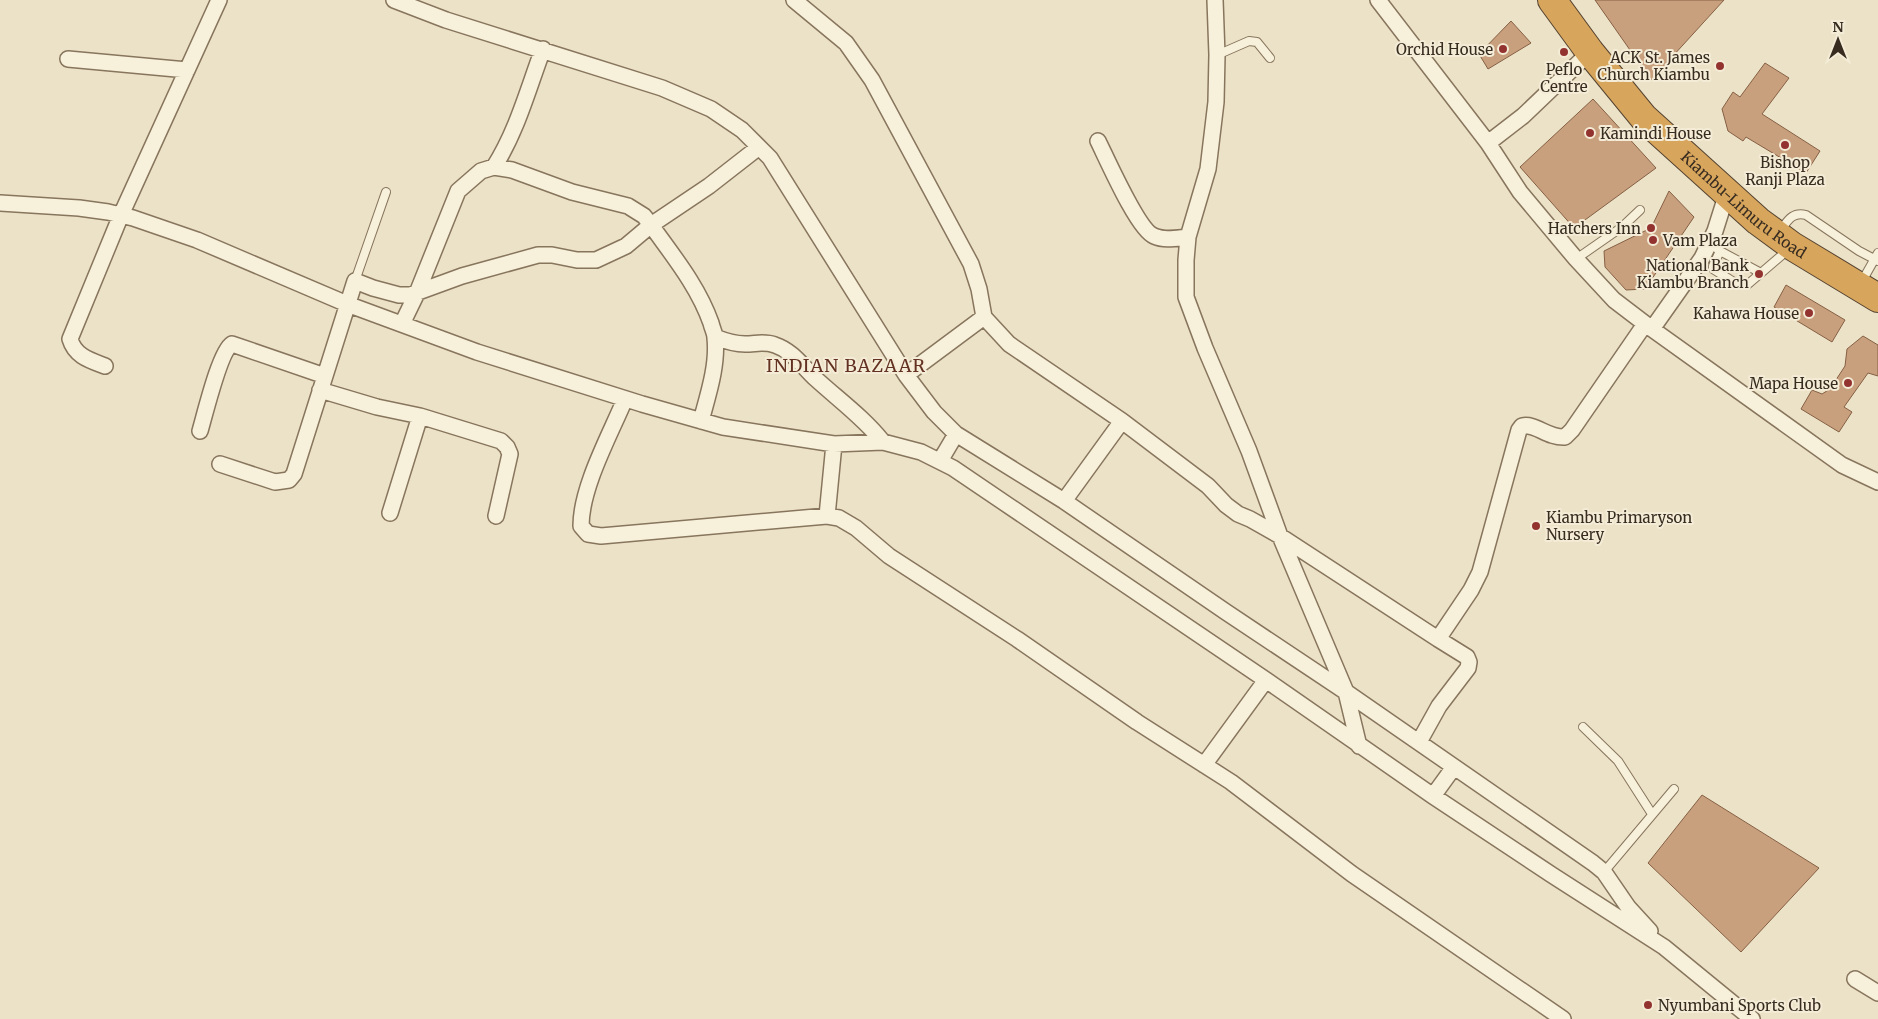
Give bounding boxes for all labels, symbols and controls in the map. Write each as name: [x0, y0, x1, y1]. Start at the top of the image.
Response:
north arrow: [1813, 15, 1863, 65]
text: N: [1832, 18, 1844, 36]
place label: Orchid House: [1396, 40, 1493, 59]
marker: Orchid House: [1497, 43, 1509, 55]
marker: Peflo Centre: [1558, 46, 1570, 58]
place label: ACK St. James Church Kiambu: [1597, 48, 1710, 84]
place label: Peflo Centre: [1540, 60, 1588, 96]
marker: ACK St. James Church Kiambu: [1714, 60, 1726, 72]
place label: Kamindi House: [1600, 124, 1711, 143]
marker: Kamindi House: [1584, 127, 1596, 139]
marker: Bishop Ranji Plaza: [1779, 139, 1791, 151]
street label: Kiambu-Limuru Road: [1677, 147, 1810, 262]
place label: Bishop Ranji Plaza: [1745, 153, 1825, 189]
place label: Hatchers Inn: [1548, 219, 1641, 238]
marker: Hatchers Inn: [1645, 222, 1657, 234]
place label: Vam Plaza: [1662, 231, 1737, 250]
marker: Vam Plaza: [1647, 234, 1659, 246]
place label: National Bank Kiambu Branch: [1637, 256, 1749, 292]
marker: National Bank Kiambu Branch: [1753, 268, 1765, 280]
place label: Kahawa House: [1693, 304, 1799, 323]
marker: Kahawa House: [1803, 307, 1815, 319]
district label: INDIAN BAZAAR: [766, 354, 926, 377]
place label: Mapa House: [1749, 374, 1838, 393]
marker: Mapa House: [1842, 377, 1854, 389]
place label: Kiambu Primaryson Nursery: [1546, 508, 1692, 544]
marker: Kiambu Primaryson Nursery: [1530, 520, 1542, 532]
place label: Nyumbani Sports Club: [1658, 996, 1821, 1015]
marker: Nyumbani Sports Club: [1642, 999, 1654, 1011]

